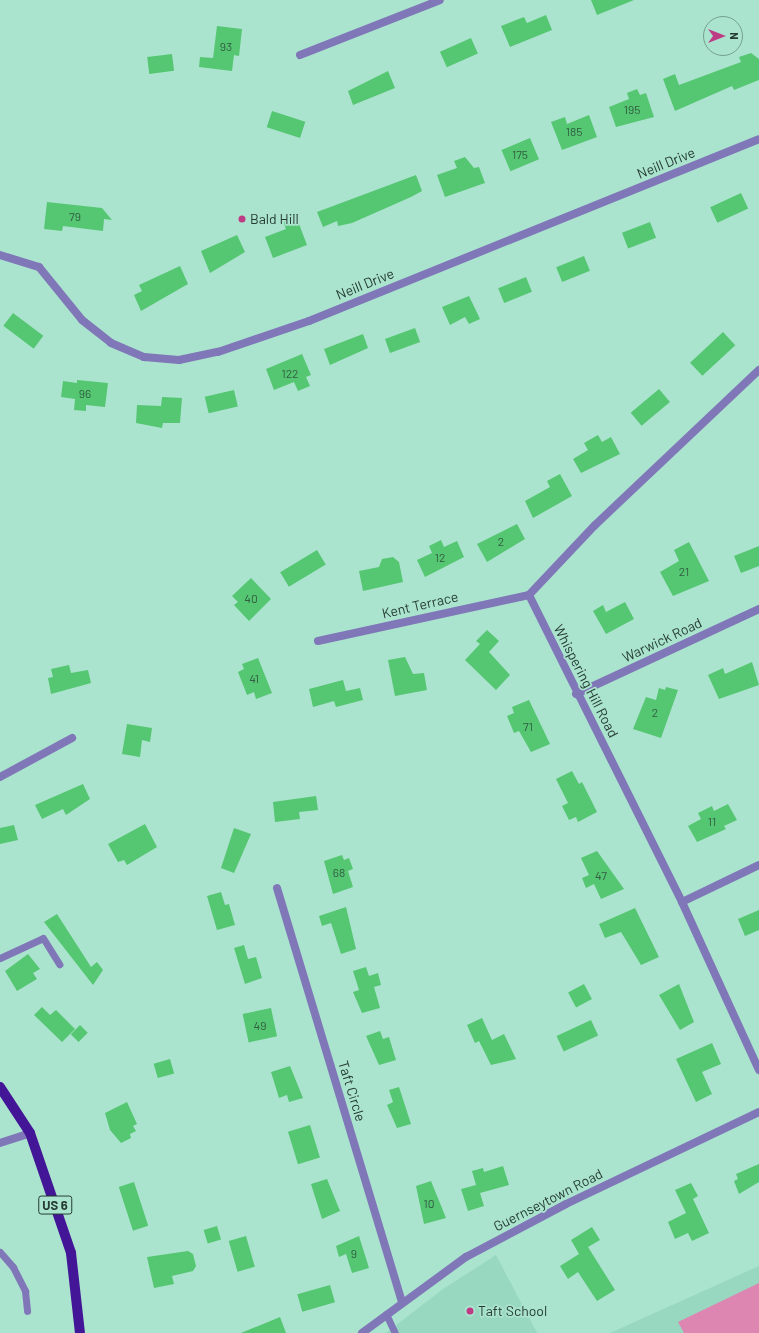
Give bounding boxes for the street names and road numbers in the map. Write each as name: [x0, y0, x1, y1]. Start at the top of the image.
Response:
street label: Neill Drive: [635, 144, 697, 182]
street label: Neill Drive: [334, 265, 396, 303]
street label: Kent Terrace: [380, 588, 460, 622]
street label: Warwick Road: [619, 614, 705, 666]
street label: Whispering Hill Road: [550, 622, 622, 740]
street label: Taft Circle: [335, 1059, 369, 1123]
street label: Guernseytown Road: [491, 1165, 605, 1235]
road number: US 6: [38, 1194, 72, 1216]

